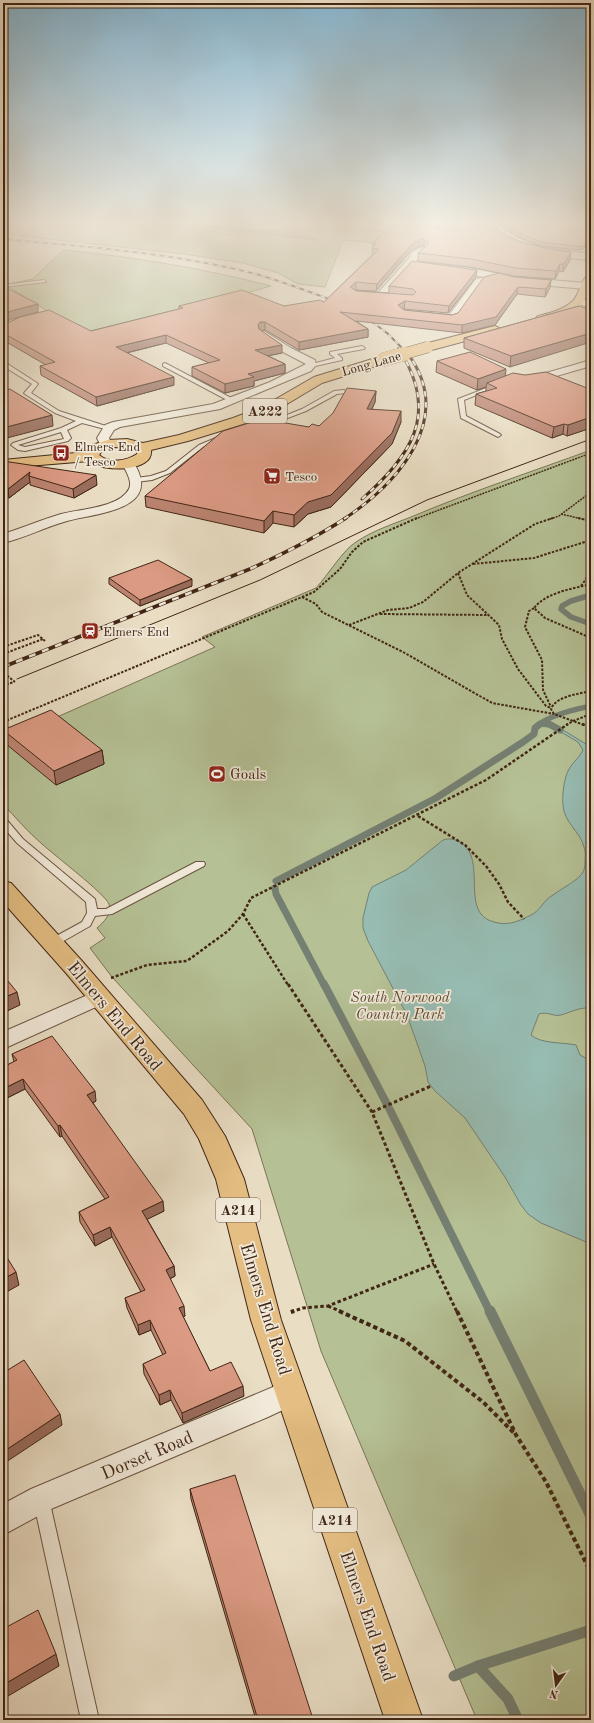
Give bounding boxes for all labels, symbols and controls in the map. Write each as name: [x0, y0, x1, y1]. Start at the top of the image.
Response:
street label: Long Lane: [340, 350, 403, 379]
road number: A222: [243, 399, 287, 423]
place label: Elmers End / Tesco: [74, 441, 140, 469]
bus stop icon: Elmers End / Tesco: [51, 443, 71, 463]
supermarket icon: Tesco: [262, 466, 282, 486]
place label: Tesco: [285, 471, 317, 484]
station icon: Elmers End: [80, 621, 100, 641]
place label: Elmers End: [103, 626, 169, 639]
sports icon: Goals: [207, 764, 227, 784]
place label: Goals: [230, 768, 266, 783]
street label: Elmers End Road: [63, 958, 165, 1075]
park label: South Norwood Country Park: [350, 991, 451, 1023]
road number: A214: [216, 1198, 260, 1222]
street label: Elmers End Road: [236, 1241, 294, 1377]
street label: Dorset Road: [99, 1429, 196, 1483]
road number: A214: [313, 1508, 357, 1532]
street label: Elmers End Road: [336, 1549, 398, 1684]
north arrow: [536, 1665, 576, 1705]
text: N: [548, 1687, 559, 1700]

